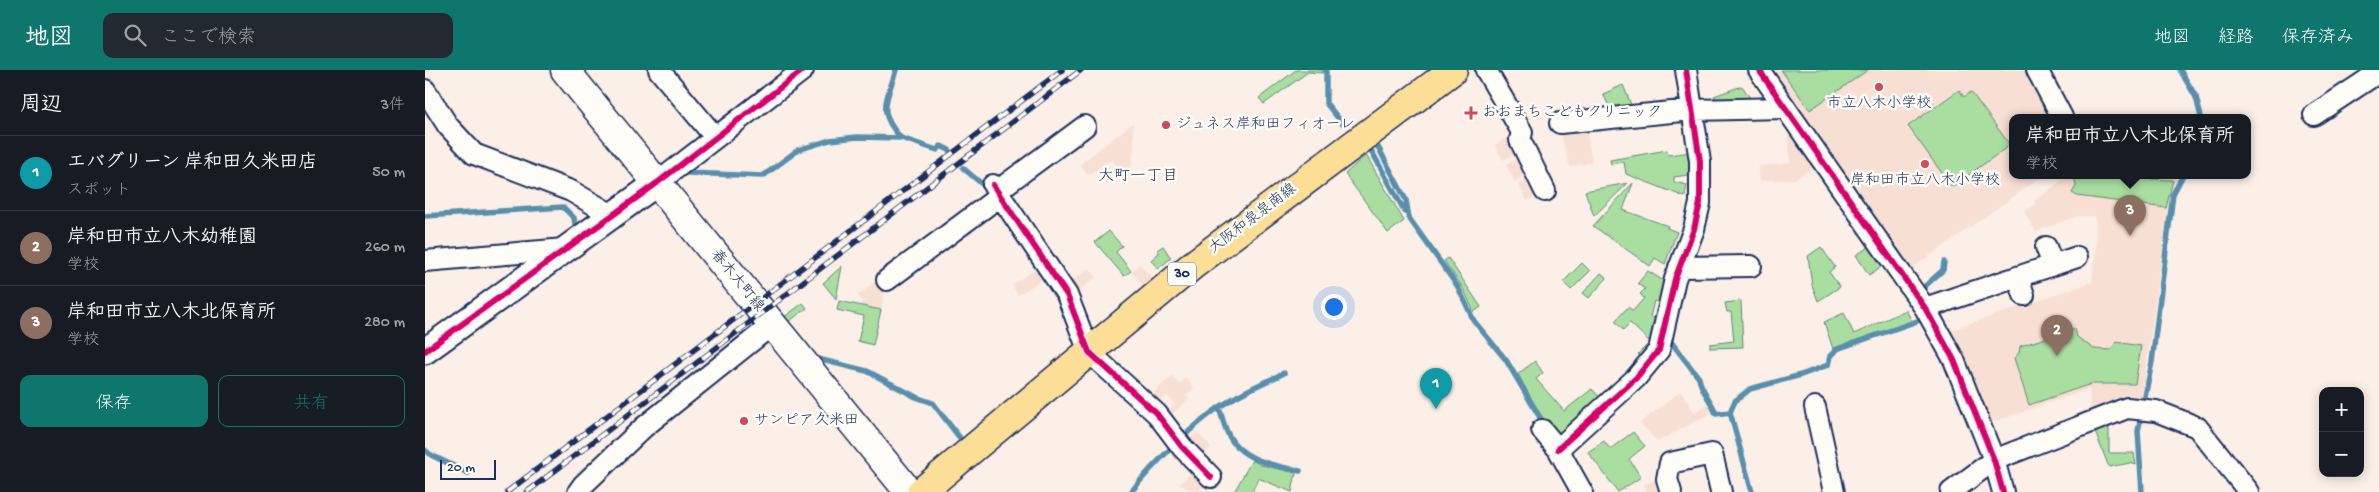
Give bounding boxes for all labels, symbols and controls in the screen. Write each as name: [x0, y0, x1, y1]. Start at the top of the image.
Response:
search box: [103, 13, 453, 58]
icon: search: [121, 21, 149, 49]
text: 地図: [25, 25, 73, 54]
text: ここで検索: [161, 27, 256, 50]
text: 地図: [2154, 28, 2190, 49]
text: 経路: [2218, 28, 2254, 49]
text: 保存済み: [2282, 28, 2354, 49]
marker: 市立八木小学校: [1873, 81, 1885, 93]
text: 周辺: [20, 94, 62, 119]
place label: 市立八木小学校: [1826, 94, 1932, 113]
text: 3件: [381, 97, 405, 116]
place label: おおまちこどもクリニック: [1482, 104, 1662, 122]
marker: おおまちこどもクリニック: [1464, 106, 1478, 120]
popup: [2009, 114, 2251, 179]
place label: ジュネス岸和田フィオーレ: [1176, 115, 1355, 134]
marker: ジュネス岸和田フィオーレ: [1160, 119, 1172, 131]
text: 岸和田市立八木北保育所: [2025, 126, 2235, 149]
text: エバグリーン 岸和田久米田店: [67, 152, 317, 175]
text: 学校: [2025, 156, 2058, 175]
marker: 岸和田市立八木小学校: [1919, 158, 1931, 170]
text: 1: [33, 164, 39, 183]
text: 50 m: [372, 164, 405, 183]
district label: 大町一丁目: [1098, 167, 1178, 187]
place label: 岸和田市立八木小学校: [1850, 171, 2000, 190]
street label: 大阪和泉泉南線: [1205, 179, 1300, 258]
text: スポット: [67, 182, 131, 201]
pin: 3: [2114, 195, 2146, 236]
text: 岸和田市立八木幼稚園: [67, 227, 257, 250]
text: 2: [32, 239, 40, 258]
text: 260 m: [365, 239, 405, 258]
street label: 春木大町線: [706, 246, 768, 316]
text: 学校: [67, 257, 99, 276]
road number: 30: [1168, 262, 1196, 285]
your location: [1321, 294, 1347, 320]
text: 岸和田市立八木北保育所: [67, 302, 276, 325]
text: 3: [32, 314, 40, 333]
text: 280 m: [364, 314, 405, 333]
pin: 2: [2041, 315, 2073, 356]
text: 学校: [67, 332, 99, 351]
pin: 1: [1420, 368, 1452, 409]
button: 保存: [20, 375, 208, 427]
button: 共有: [218, 375, 405, 427]
map controls: [2319, 387, 2364, 477]
button: +: [2319, 387, 2364, 432]
place label: サンピア久米田: [754, 411, 859, 430]
marker: サンピア久米田: [738, 415, 750, 427]
button: −: [2319, 432, 2364, 477]
scale bar: [440, 457, 496, 480]
text: 20 m: [447, 460, 475, 477]

